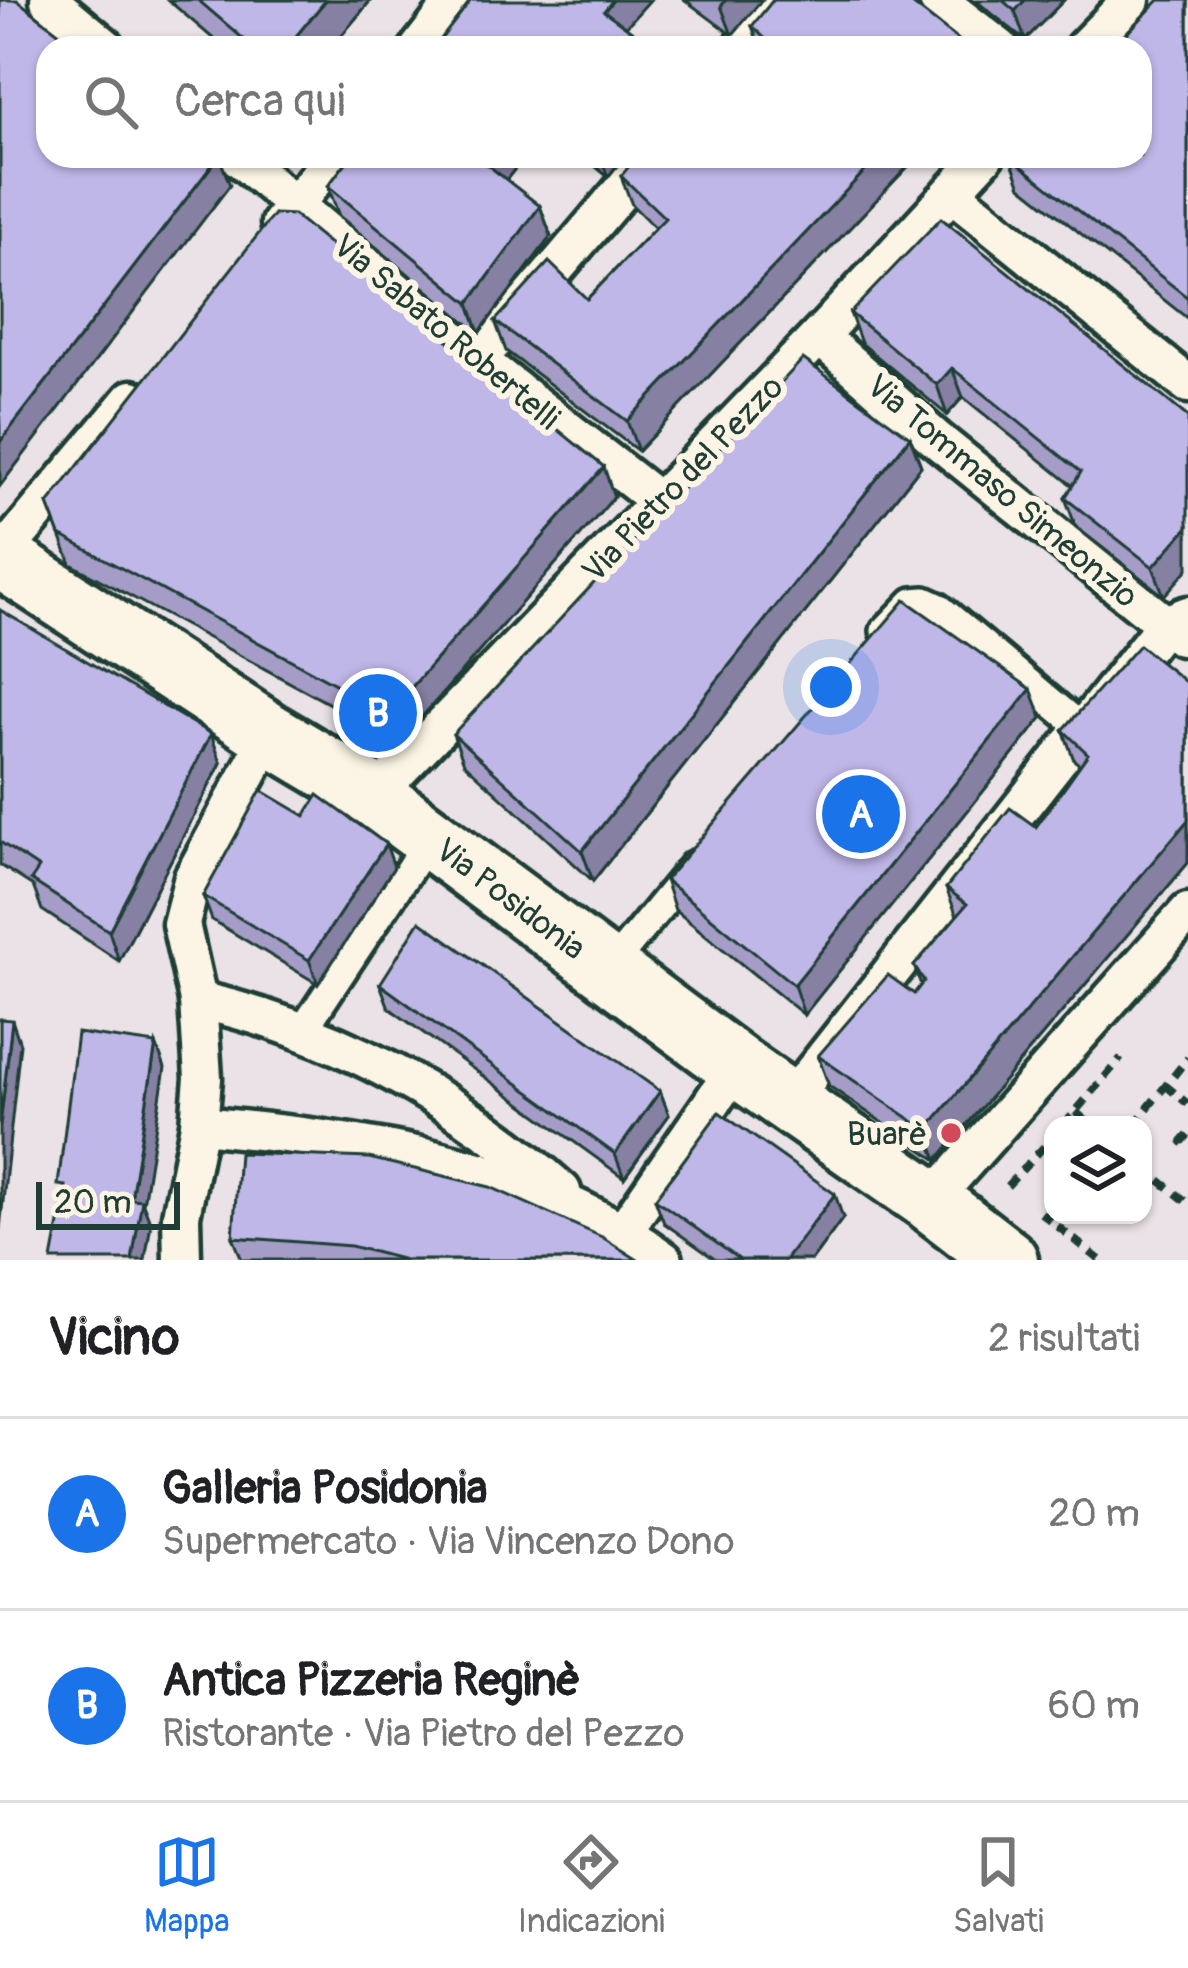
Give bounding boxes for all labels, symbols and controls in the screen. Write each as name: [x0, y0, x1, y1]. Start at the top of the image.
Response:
search box: [36, 36, 1152, 168]
icon: search: [78, 69, 144, 135]
text: Cerca qui: [174, 74, 345, 130]
street label: Via Sabato Robertelli: [324, 225, 568, 439]
street label: Via Tommaso Simeonzio: [858, 366, 1146, 617]
street label: Via Pietro del Pezzo: [574, 367, 792, 591]
your location: [801, 657, 861, 717]
pin: B: [339, 668, 417, 758]
pin: A: [822, 769, 900, 859]
street label: Via Posidonia: [427, 829, 593, 969]
place label: Buarè: [847, 1114, 927, 1155]
map controls: [1044, 1116, 1152, 1224]
button: layers: [1044, 1116, 1152, 1224]
marker: Buarè: [938, 1120, 964, 1146]
scale bar: [36, 1176, 180, 1229]
text: 20 m: [54, 1182, 131, 1223]
text: Vicino: [48, 1306, 179, 1370]
text: 2 risultati: [988, 1314, 1140, 1363]
text: Galleria Posidonia: [162, 1461, 488, 1517]
text: A: [74, 1489, 100, 1538]
text: 20 m: [1048, 1489, 1140, 1538]
text: Supermercato · Via Vincenzo Dono: [162, 1517, 734, 1566]
text: Antica Pizzeria Reginè: [162, 1653, 581, 1709]
text: B: [76, 1681, 98, 1730]
text: 60 m: [1048, 1681, 1140, 1730]
text: Ristorante · Via Pietro del Pezzo: [162, 1709, 684, 1758]
tab: Mappa: [144, 1829, 230, 1942]
tab: Indicazioni: [518, 1829, 665, 1942]
tab: Salvati: [953, 1829, 1044, 1942]

